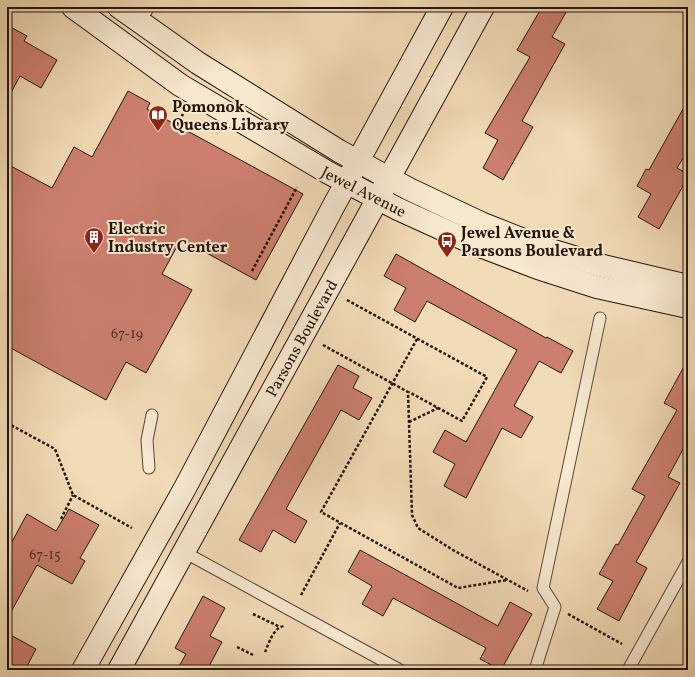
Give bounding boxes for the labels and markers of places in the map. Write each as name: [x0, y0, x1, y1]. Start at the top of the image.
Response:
place label: Pomonok Queens Library: [172, 97, 289, 137]
library icon: Pomonok Queens Library: [147, 104, 169, 132]
place label: Electric Industry Center: [108, 219, 228, 259]
place label: Jewel Avenue & Parsons Boulevard: [460, 223, 603, 263]
building icon: Electric Industry Center: [83, 226, 105, 254]
bus stop icon: Jewel Avenue & Parsons Boulevard: [436, 230, 458, 258]

